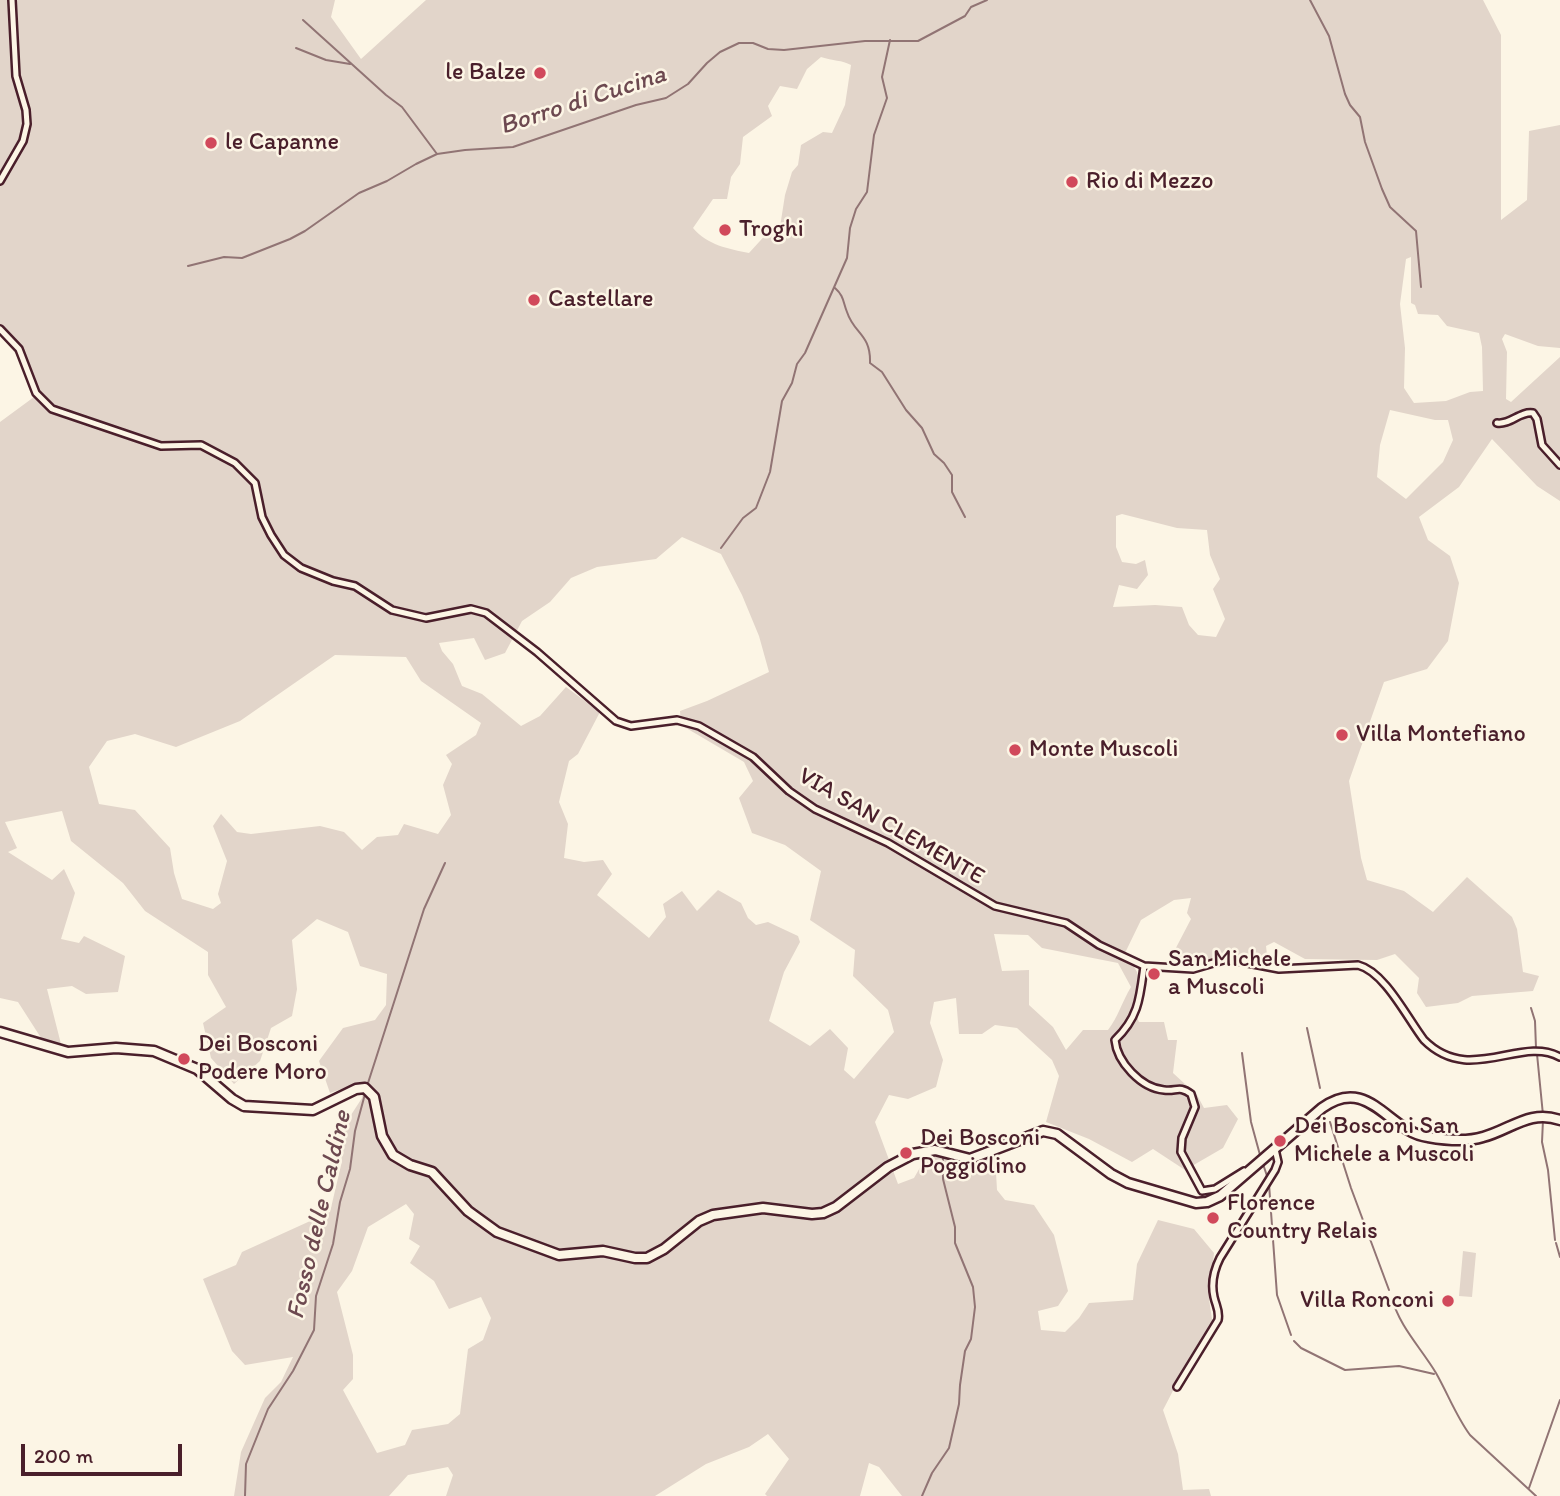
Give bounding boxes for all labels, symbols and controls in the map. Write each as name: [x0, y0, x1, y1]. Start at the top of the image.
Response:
place label: le Balze: [445, 59, 526, 87]
water label: Borro di Cucina: [496, 59, 670, 143]
marker: le Balze: [532, 65, 548, 81]
place label: le Capanne: [225, 129, 339, 157]
marker: le Capanne: [203, 135, 219, 151]
place label: Rio di Mezzo: [1086, 168, 1213, 196]
marker: Rio di Mezzo: [1064, 174, 1080, 190]
place label: Troghi: [739, 216, 804, 244]
marker: Troghi: [717, 222, 733, 238]
place label: Castellare: [548, 286, 654, 314]
marker: Castellare: [526, 292, 542, 308]
place label: Villa Montefiano: [1356, 721, 1526, 749]
marker: Villa Montefiano: [1334, 727, 1350, 743]
place label: Monte Muscoli: [1029, 736, 1178, 764]
marker: Monte Muscoli: [1007, 742, 1023, 758]
street label: VIA SAN CLEMENTE: [793, 762, 989, 892]
place label: San Michele a Muscoli: [1168, 946, 1291, 1002]
marker: San Michele a Muscoli: [1146, 966, 1162, 982]
place label: Dei Bosconi Podere Moro: [198, 1031, 327, 1087]
marker: Dei Bosconi Podere Moro: [176, 1051, 192, 1067]
water label: Fosso delle Caldine: [281, 1108, 359, 1322]
place label: Dei Bosconi San Michele a Muscoli: [1294, 1113, 1474, 1169]
place label: Dei Bosconi Poggiolino: [920, 1125, 1040, 1181]
marker: Dei Bosconi San Michele a Muscoli: [1272, 1133, 1288, 1149]
marker: Dei Bosconi Poggiolino: [898, 1145, 914, 1161]
place label: Florence Country Relais: [1227, 1190, 1378, 1246]
marker: Florence Country Relais: [1205, 1210, 1221, 1226]
place label: Villa Ronconi: [1300, 1287, 1434, 1315]
marker: Villa Ronconi: [1440, 1293, 1456, 1309]
scale bar: [24, 1430, 186, 1474]
text: 200 m: [34, 1443, 93, 1468]

